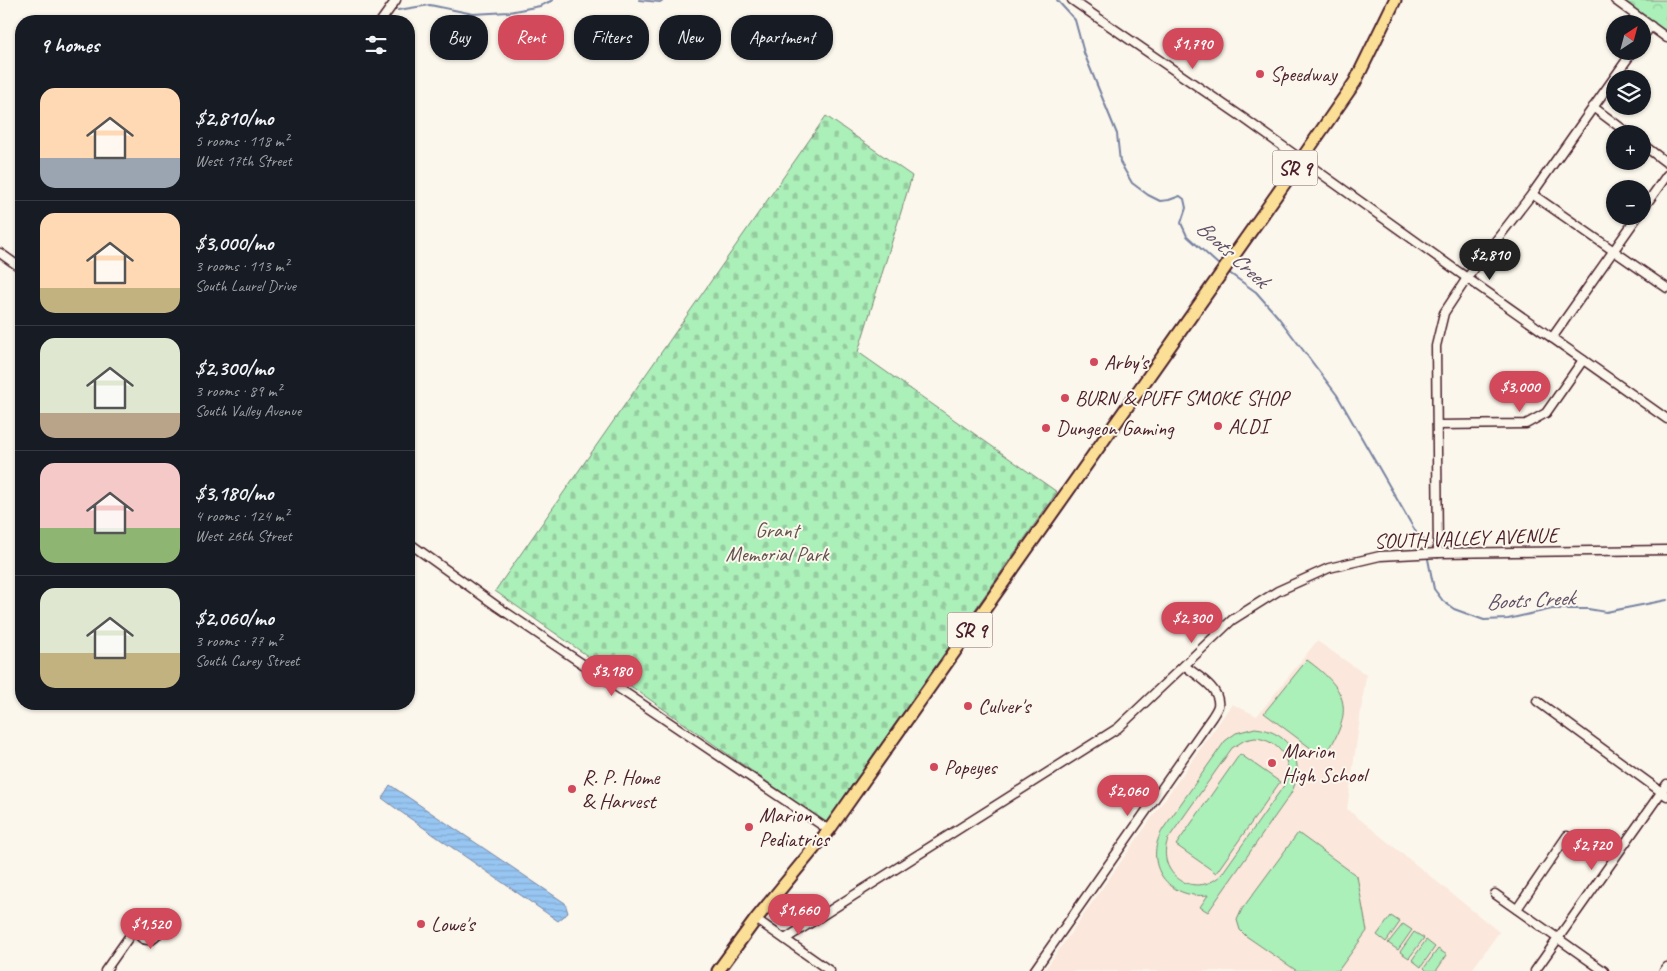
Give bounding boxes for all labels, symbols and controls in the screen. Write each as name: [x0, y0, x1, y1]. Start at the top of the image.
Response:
chip: Buy: [430, 15, 488, 60]
chip: Rent: [498, 15, 564, 60]
chip: Filters: [574, 15, 649, 60]
chip: New: [659, 15, 721, 60]
chip: Apartment: [731, 15, 833, 60]
north arrow: [1606, 15, 1651, 60]
map controls: [1606, 15, 1651, 225]
pin: $1,790: [1152, 28, 1234, 70]
icon: filters: [362, 31, 390, 59]
text: 9 homes: [40, 32, 99, 58]
text: $1,790: [1174, 34, 1212, 54]
place label: Speedway: [1270, 61, 1339, 87]
marker: Speedway: [1254, 68, 1266, 80]
button: layers: [1606, 70, 1651, 115]
text: $2,810/mo: [195, 105, 273, 131]
icon: home: [80, 108, 140, 168]
button: +: [1606, 125, 1651, 170]
text: 5 rooms · 118 m²: [195, 131, 289, 151]
road number: SR 9: [1272, 150, 1318, 186]
text: West 17th Street: [195, 151, 292, 171]
button: −: [1606, 180, 1651, 225]
water label: Boots Creek: [1190, 214, 1277, 296]
text: $3,000/mo: [195, 230, 273, 256]
icon: home: [80, 233, 140, 293]
pin: $2,810: [1449, 238, 1531, 281]
text: $2,810: [1470, 245, 1510, 265]
text: 3 rooms · 113 m²: [195, 256, 289, 276]
text: South Laurel Drive: [195, 276, 296, 296]
place label: Arby's: [1104, 349, 1150, 375]
text: $2,300/mo: [195, 355, 273, 381]
marker: Arby's: [1088, 356, 1100, 368]
icon: home: [80, 358, 140, 418]
pin: $3,000: [1479, 370, 1561, 413]
text: $3,000: [1500, 377, 1540, 397]
text: 3 rooms · 89 m²: [195, 381, 281, 401]
place label: BURN & PUFF SMOKE SHOP: [1075, 385, 1292, 411]
marker: BURN & PUFF SMOKE SHOP: [1059, 392, 1071, 404]
text: South Valley Avenue: [195, 401, 301, 421]
place label: ALDI: [1228, 413, 1272, 439]
place label: Dungeon Gaming: [1056, 415, 1175, 441]
marker: ALDI: [1212, 420, 1224, 432]
marker: Dungeon Gaming: [1040, 422, 1052, 434]
text: $3,180/mo: [195, 480, 273, 506]
icon: home: [80, 483, 140, 543]
text: 4 rooms · 124 m²: [195, 506, 289, 526]
park label: Grant Memorial Park: [726, 517, 830, 567]
street label: SOUTH VALLEY AVENUE: [1374, 522, 1561, 554]
text: West 26th Street: [195, 526, 292, 546]
water label: Boots Creek: [1485, 584, 1579, 616]
pin: $2,300: [1151, 602, 1233, 644]
text: $2,060/mo: [195, 605, 274, 631]
icon: home: [80, 608, 140, 668]
text: $2,300: [1172, 608, 1212, 628]
road number: SR 9: [948, 612, 992, 648]
text: 3 rooms · 77 m²: [195, 631, 281, 651]
text: South Carey Street: [195, 651, 299, 671]
pin: $3,180: [571, 654, 653, 697]
text: $3,180: [592, 661, 632, 681]
place label: Culver's: [978, 693, 1032, 719]
marker: Culver's: [962, 700, 974, 712]
place label: Marion High School: [1282, 738, 1370, 788]
place label: Popeyes: [944, 754, 998, 780]
marker: Marion High School: [1266, 757, 1278, 769]
marker: Popeyes: [928, 761, 940, 773]
place label: R. P. Home & Harvest: [582, 764, 660, 814]
pin: $2,060: [1087, 774, 1169, 817]
text: $2,060: [1108, 781, 1148, 801]
marker: R. P. Home & Harvest: [566, 783, 578, 795]
place label: Marion Pediatrics: [759, 802, 831, 852]
marker: Marion Pediatrics: [743, 821, 755, 833]
pin: $2,720: [1551, 828, 1633, 871]
text: $2,720: [1572, 835, 1612, 855]
pin: $1,660: [758, 894, 840, 936]
text: $1,660: [779, 900, 819, 920]
pin: $1,520: [110, 908, 192, 950]
place label: Lowe's: [431, 911, 476, 937]
text: $1,520: [132, 914, 170, 934]
marker: Lowe's: [415, 918, 427, 930]

